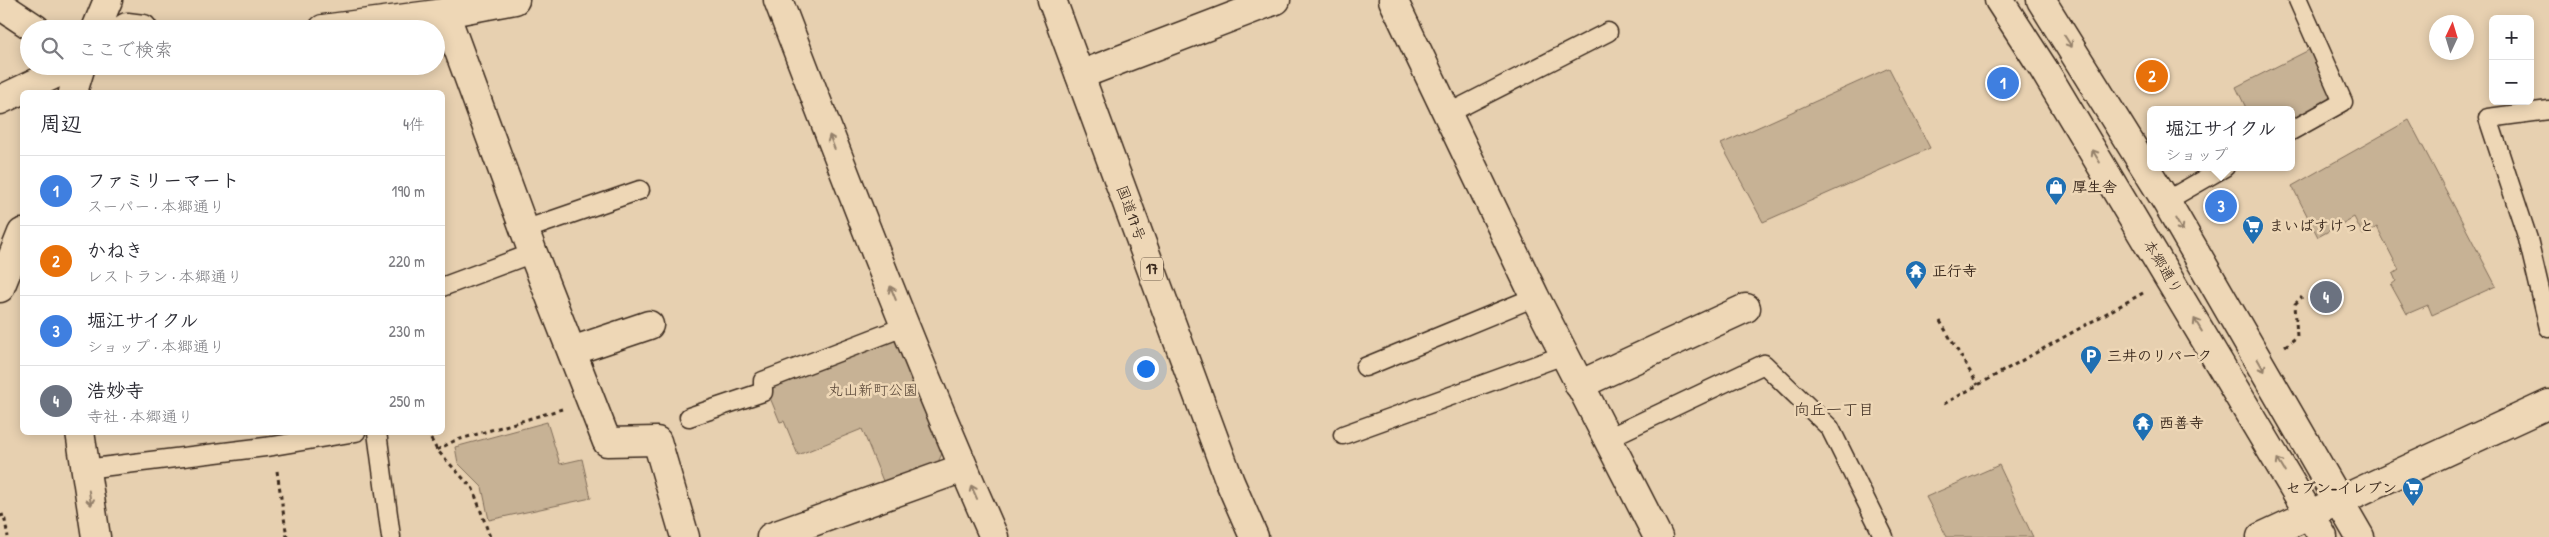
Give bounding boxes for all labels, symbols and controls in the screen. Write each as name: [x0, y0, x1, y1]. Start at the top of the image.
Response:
north arrow: [2429, 15, 2474, 60]
map controls: [2489, 15, 2534, 105]
button: +: [2489, 15, 2534, 60]
search box: [20, 20, 445, 75]
one-way arrow: [2063, 33, 2073, 47]
icon: search: [38, 34, 66, 62]
text: ここで検索: [78, 36, 173, 62]
pin: 2: [2136, 57, 2168, 95]
button: −: [2489, 60, 2534, 105]
pin: 1: [1987, 64, 2019, 102]
popup: [2147, 106, 2295, 171]
text: 周辺: [40, 109, 82, 138]
text: 4件: [403, 113, 425, 135]
text: 堀江サイクル: [2165, 115, 2277, 141]
one-way arrow: [827, 135, 836, 150]
text: ショップ: [2165, 143, 2229, 165]
one-way arrow: [2090, 149, 2100, 163]
text: ファミリーマート: [87, 167, 240, 193]
shop icon: 厚生舎: [2044, 175, 2068, 206]
place label: 厚生舎: [2072, 176, 2117, 197]
text: 1: [53, 180, 59, 202]
text: 190 m: [392, 180, 425, 202]
street label: 国道17号: [1112, 182, 1151, 244]
pin: 3: [2205, 187, 2237, 225]
text: スーパー · 本郷通り: [87, 195, 225, 217]
supermarket icon: まいばすけっと: [2241, 214, 2265, 245]
place label: まいばすけっと: [2269, 215, 2374, 236]
one-way arrow: [2175, 217, 2185, 231]
street label: 本郷通り: [2139, 236, 2188, 298]
text: かねき: [87, 237, 144, 263]
text: 2: [52, 250, 60, 272]
text: 220 m: [388, 250, 425, 272]
road number: 17: [1141, 258, 1163, 280]
temple icon: 正行寺: [1904, 259, 1928, 290]
place label: 正行寺: [1932, 260, 1977, 281]
text: レストラン · 本郷通り: [87, 265, 243, 287]
pin: 4: [2310, 278, 2342, 316]
one-way arrow: [888, 286, 897, 301]
text: 堀江サイクル: [87, 307, 199, 333]
one-way arrow: [2192, 319, 2202, 333]
text: 3: [52, 320, 60, 342]
text: 230 m: [389, 320, 425, 342]
text: ショップ · 本郷通り: [87, 335, 225, 357]
parking icon: 三井のリパーク: [2079, 344, 2103, 375]
place label: 三井のリパーク: [2107, 345, 2212, 366]
your location: [1133, 356, 1159, 382]
one-way arrow: [2257, 358, 2267, 372]
text: 浩妙寺: [87, 377, 144, 403]
park label: 丸山新町公園: [828, 379, 918, 400]
text: 4: [53, 390, 59, 412]
text: 250 m: [389, 390, 425, 412]
district label: 向丘一丁目: [1794, 398, 1874, 420]
text: 寺社 · 本郷通り: [87, 405, 194, 427]
temple icon: 西善寺: [2131, 411, 2155, 442]
place label: 西善寺: [2159, 412, 2204, 433]
one-way arrow: [2275, 458, 2285, 472]
supermarket icon: セブン-イレブン: [2401, 476, 2425, 507]
place label: セブン-イレブン: [2286, 477, 2397, 498]
one-way arrow: [969, 485, 978, 500]
one-way arrow: [85, 490, 95, 506]

